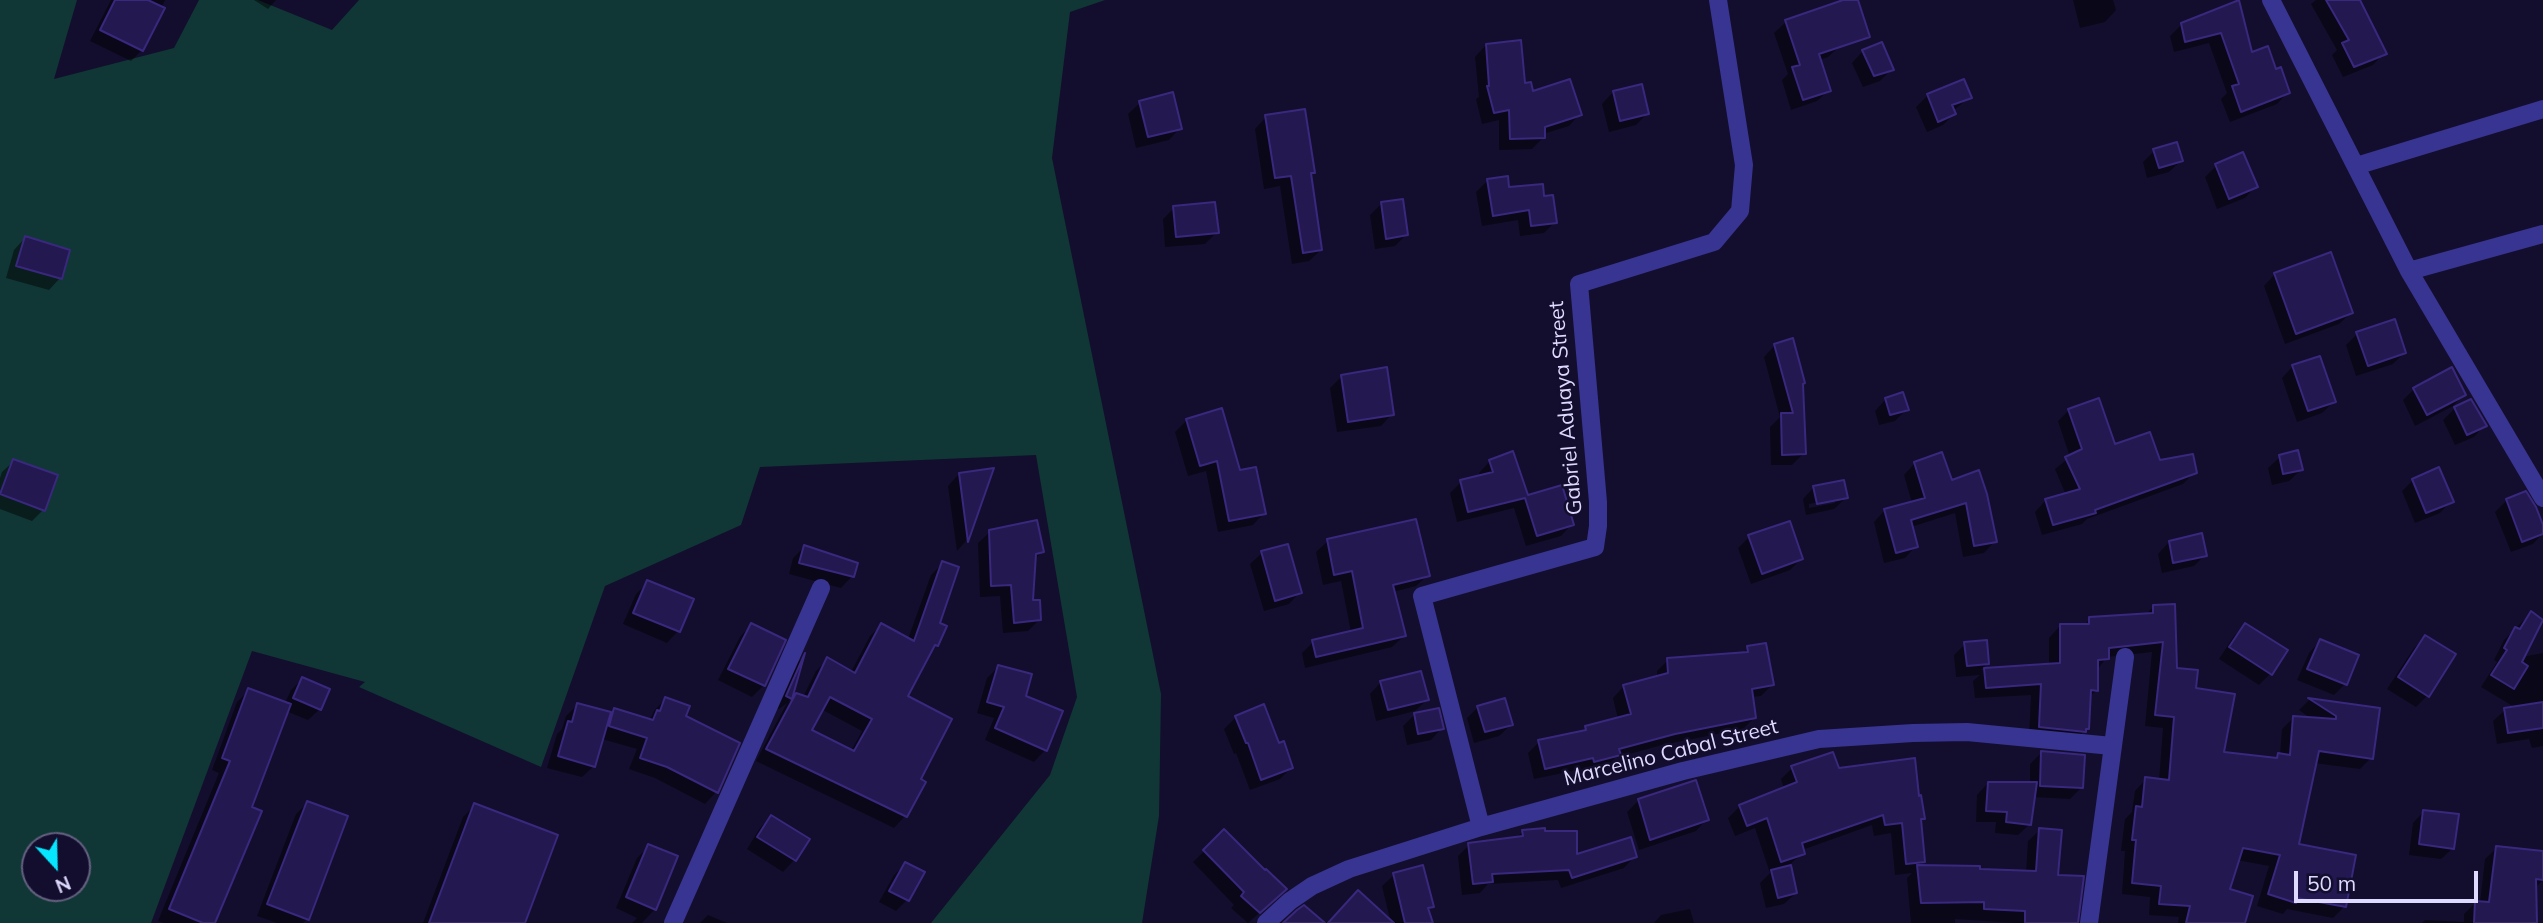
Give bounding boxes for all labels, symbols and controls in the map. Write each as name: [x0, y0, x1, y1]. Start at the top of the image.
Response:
street label: Gabriel Aduaya Street: [1544, 300, 1588, 516]
street label: Marcelino Cabal Street: [1561, 714, 1781, 792]
north arrow: [21, 832, 91, 902]
scale bar: [2298, 856, 2482, 900]
text: 50 m: [2307, 870, 2356, 896]
text: N: [52, 871, 74, 898]

